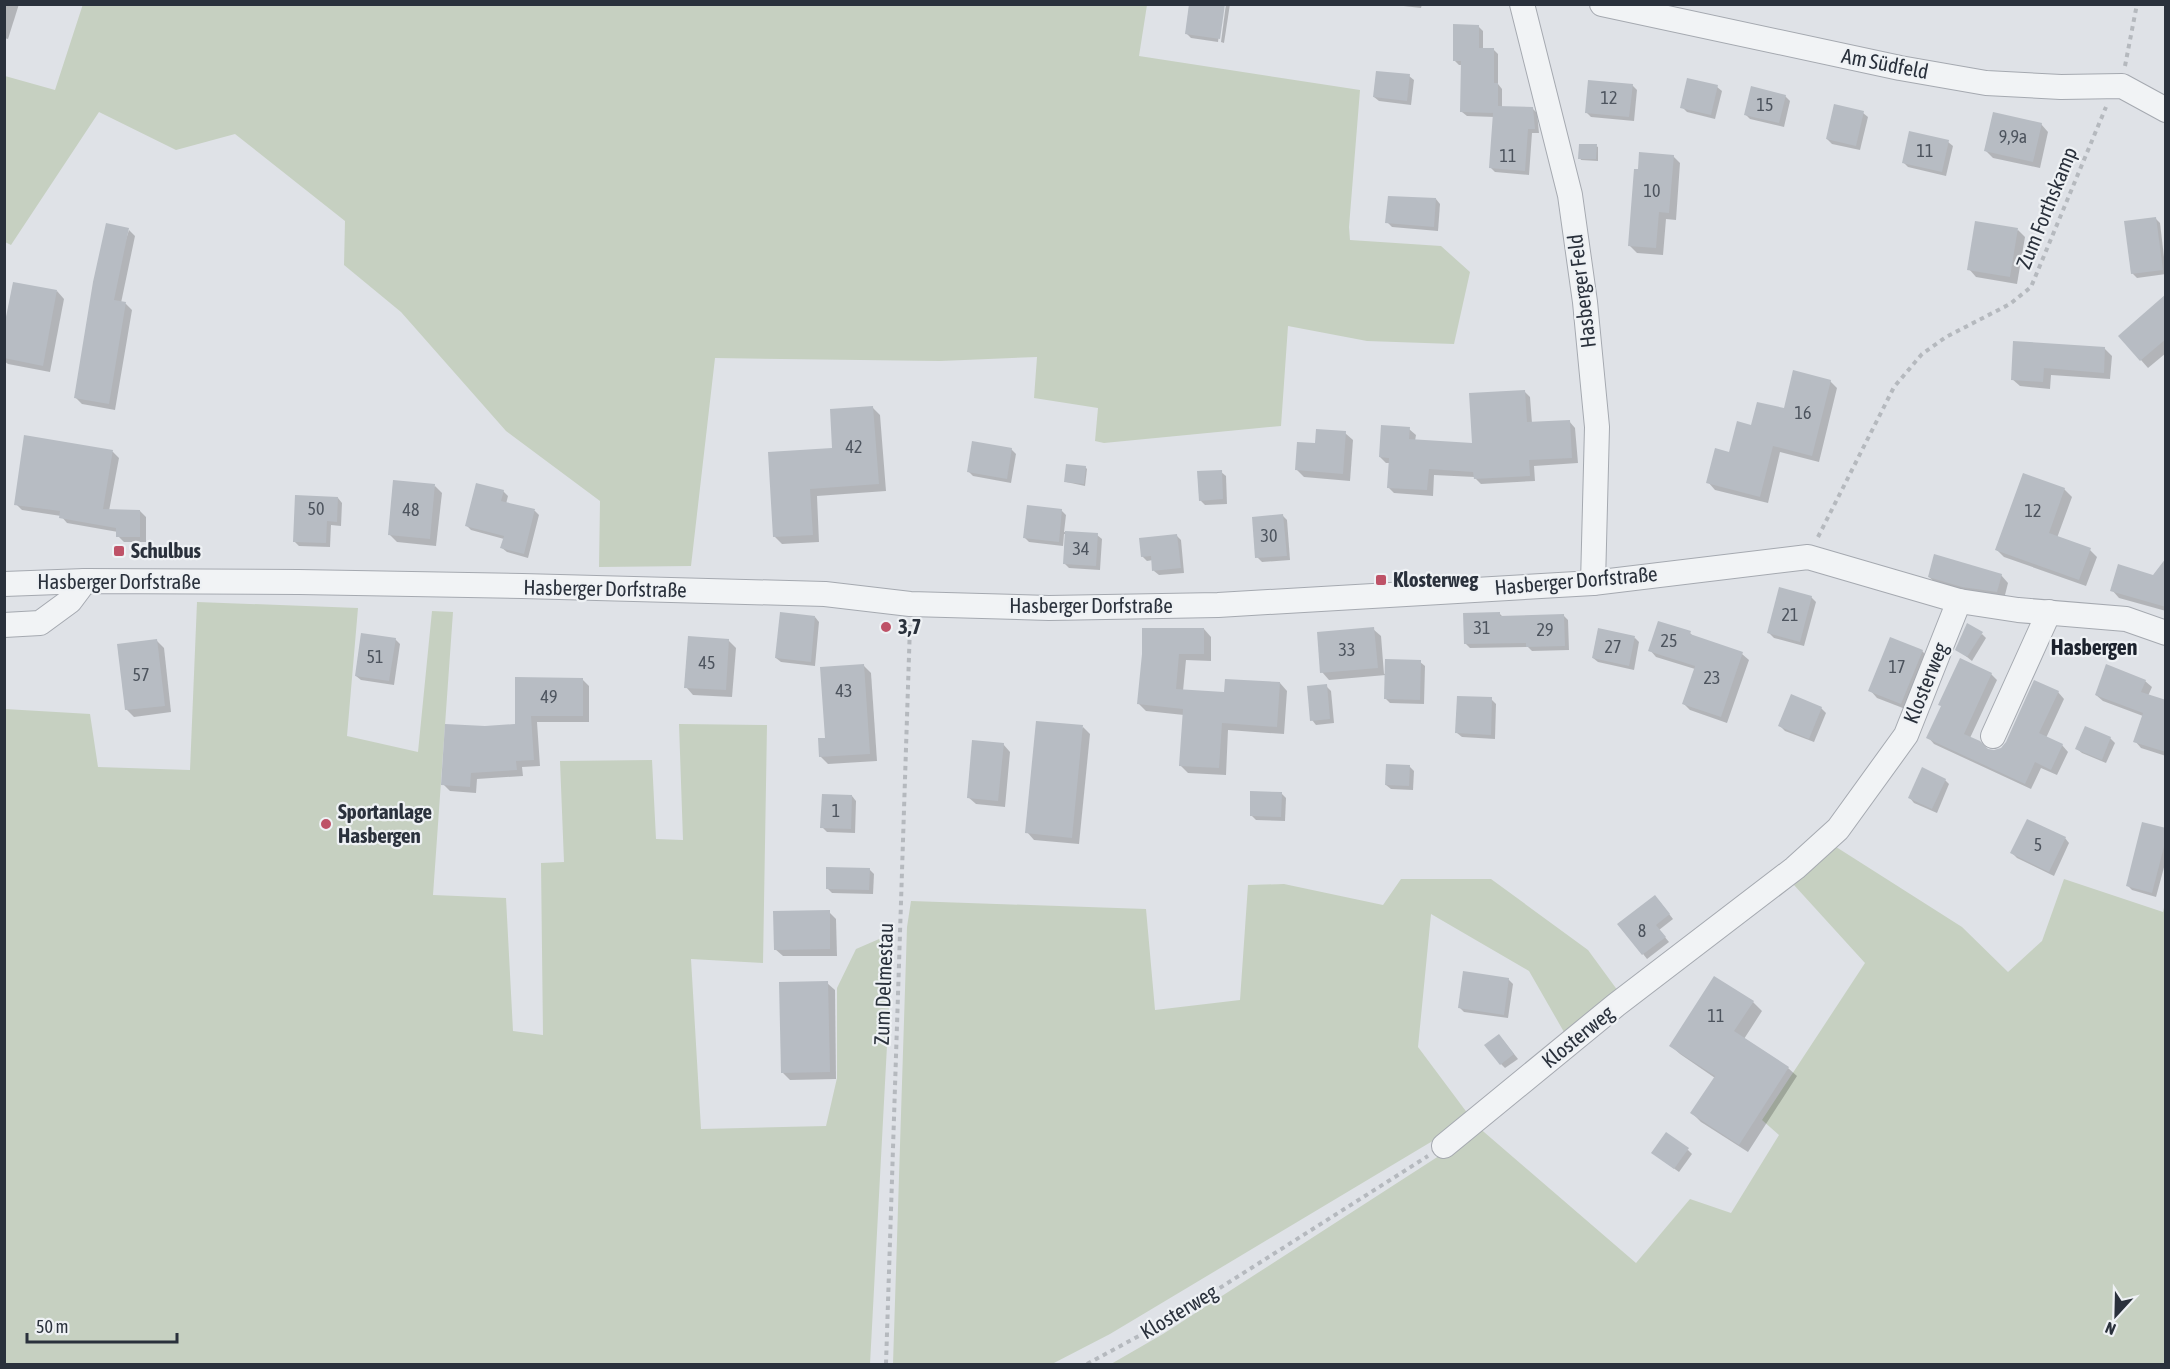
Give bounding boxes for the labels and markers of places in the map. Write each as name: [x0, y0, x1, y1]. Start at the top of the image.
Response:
place label: Schulbus: [131, 538, 202, 562]
marker: Schulbus: [112, 544, 126, 558]
place label: Klosterweg: [1393, 567, 1479, 591]
marker: Klosterweg: [1374, 573, 1388, 587]
place label: 3,7: [898, 614, 921, 638]
marker: 3,7: [879, 620, 893, 634]
place label: Sportanlage Hasbergen: [338, 799, 432, 847]
marker: Sportanlage Hasbergen: [319, 817, 333, 831]

